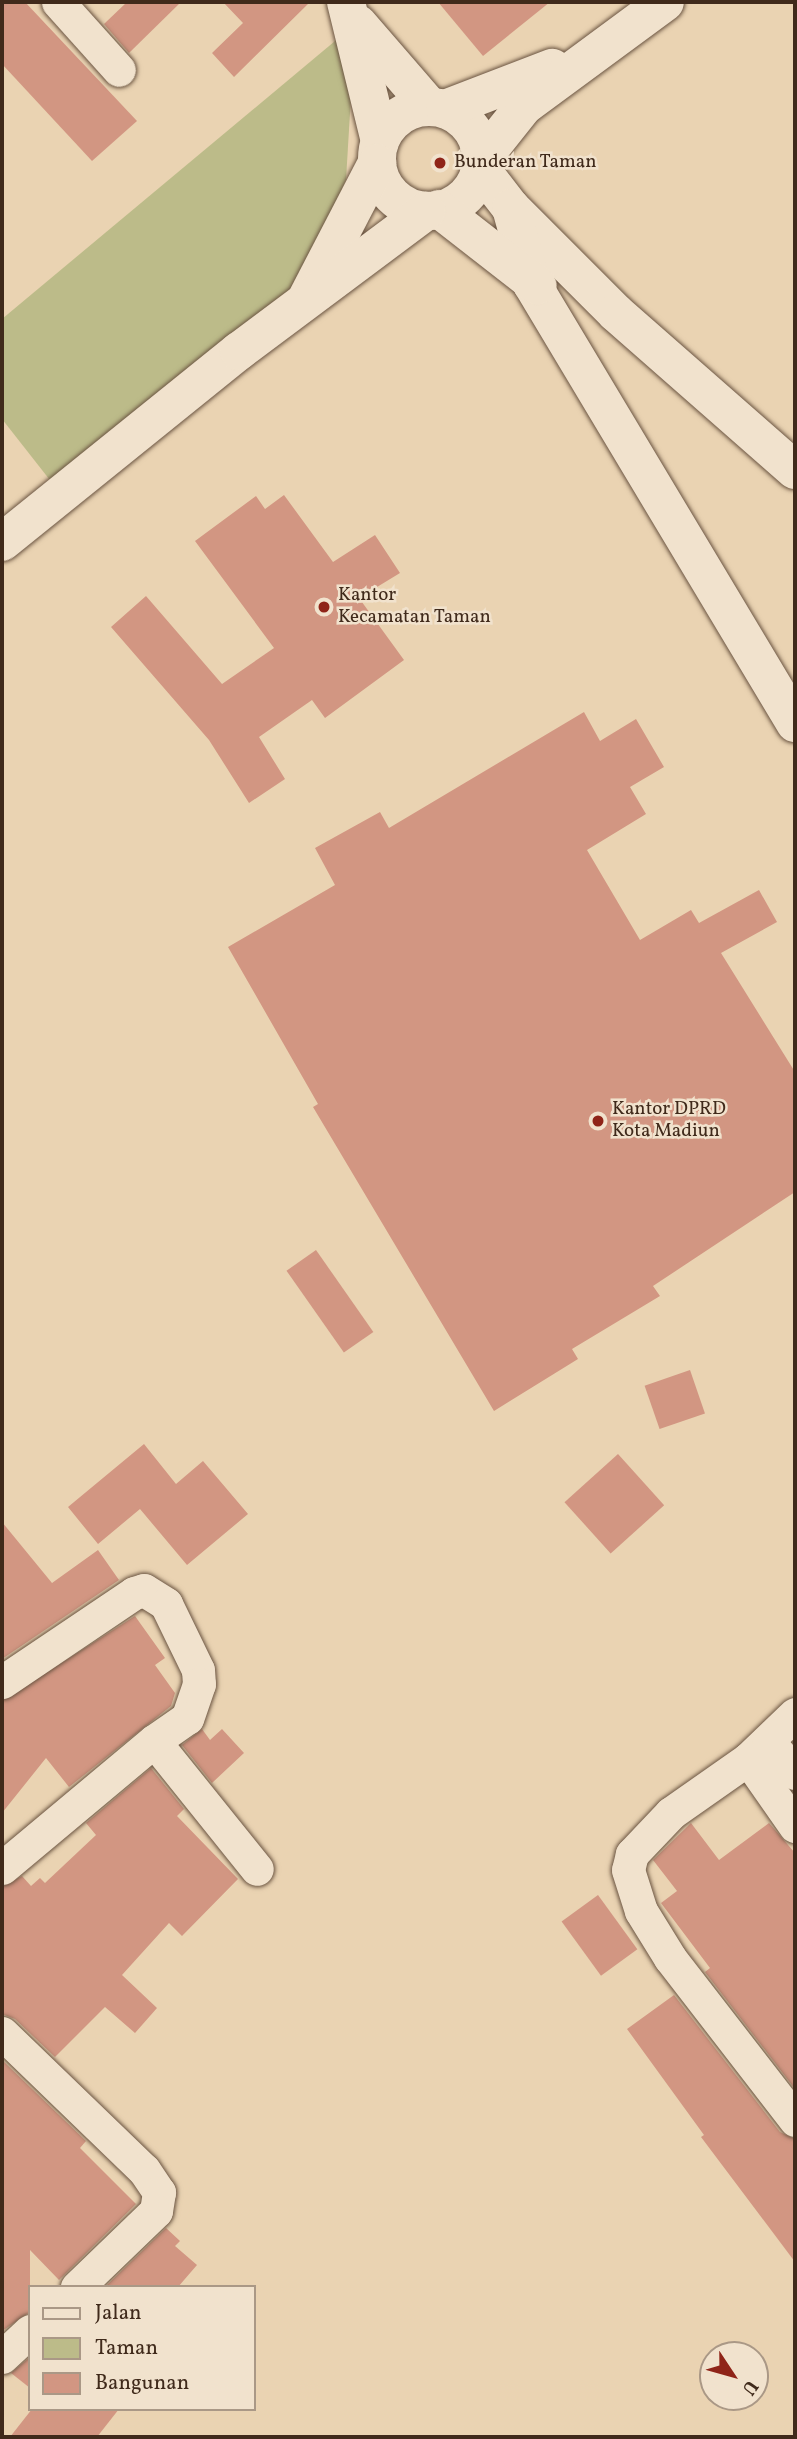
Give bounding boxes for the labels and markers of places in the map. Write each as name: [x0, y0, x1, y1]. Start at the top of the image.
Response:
place label: Bunderan Taman: [454, 152, 597, 174]
marker: Bunderan Taman: [432, 155, 448, 171]
place label: Kantor Kecamatan Taman: [338, 585, 491, 629]
marker: Kantor Kecamatan Taman: [316, 599, 332, 615]
place label: Kantor DPRD Kota Madiun: [612, 1099, 726, 1143]
marker: Kantor DPRD Kota Madiun: [590, 1113, 606, 1129]

